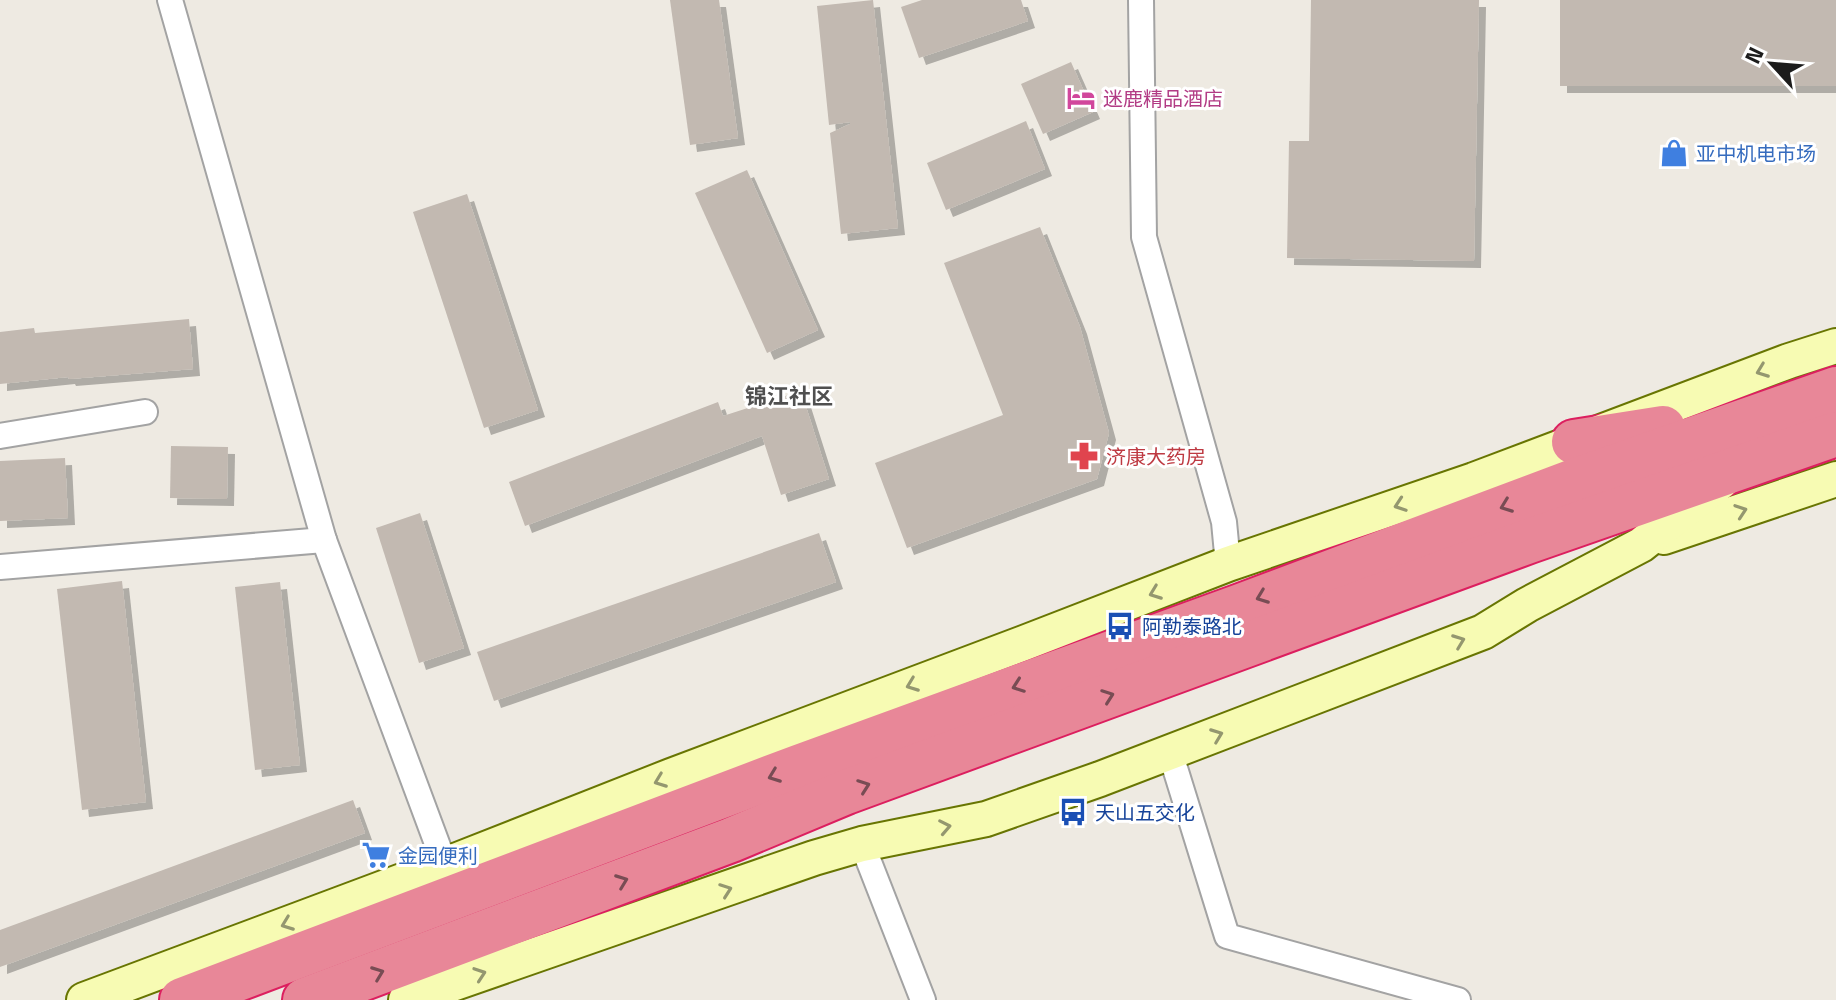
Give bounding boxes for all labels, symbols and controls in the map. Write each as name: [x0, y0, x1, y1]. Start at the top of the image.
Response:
north arrow: [1732, 24, 1812, 104]
text: N: [1735, 41, 1773, 70]
hotel icon: 迷鹿精品酒店: [1066, 83, 1096, 113]
place label: 迷鹿精品酒店: [1103, 83, 1223, 114]
shop icon: 亚中机电市场: [1659, 138, 1689, 168]
place label: 亚中机电市场: [1696, 138, 1816, 169]
one-way arrow: [1756, 361, 1770, 378]
district label: 锦江社区: [745, 379, 833, 413]
pharmacy icon: 济康大药房: [1069, 441, 1099, 471]
place label: 济康大药房: [1106, 441, 1206, 472]
one-way arrow: [1394, 496, 1408, 512]
one-way arrow: [1499, 496, 1513, 513]
one-way arrow: [1733, 505, 1747, 521]
one-way arrow: [1149, 583, 1163, 599]
one-way arrow: [1256, 587, 1270, 604]
bus stop icon: 阿勒泰路北: [1105, 611, 1135, 641]
place label: 阿勒泰路北: [1142, 611, 1242, 642]
one-way arrow: [1452, 634, 1466, 651]
one-way arrow: [906, 676, 920, 692]
one-way arrow: [1012, 677, 1026, 693]
one-way arrow: [1100, 689, 1114, 706]
one-way arrow: [1209, 728, 1223, 744]
one-way arrow: [768, 766, 782, 783]
one-way arrow: [654, 771, 668, 788]
one-way arrow: [856, 779, 870, 796]
bus stop icon: 天山五交化: [1058, 797, 1088, 827]
place label: 天山五交化: [1095, 797, 1195, 828]
one-way arrow: [937, 819, 951, 836]
supermarket icon: 金园便利: [361, 840, 391, 870]
place label: 金园便利: [398, 840, 478, 871]
one-way arrow: [614, 874, 628, 891]
one-way arrow: [718, 883, 732, 900]
one-way arrow: [280, 914, 294, 931]
one-way arrow: [371, 966, 385, 982]
one-way arrow: [472, 967, 486, 983]

